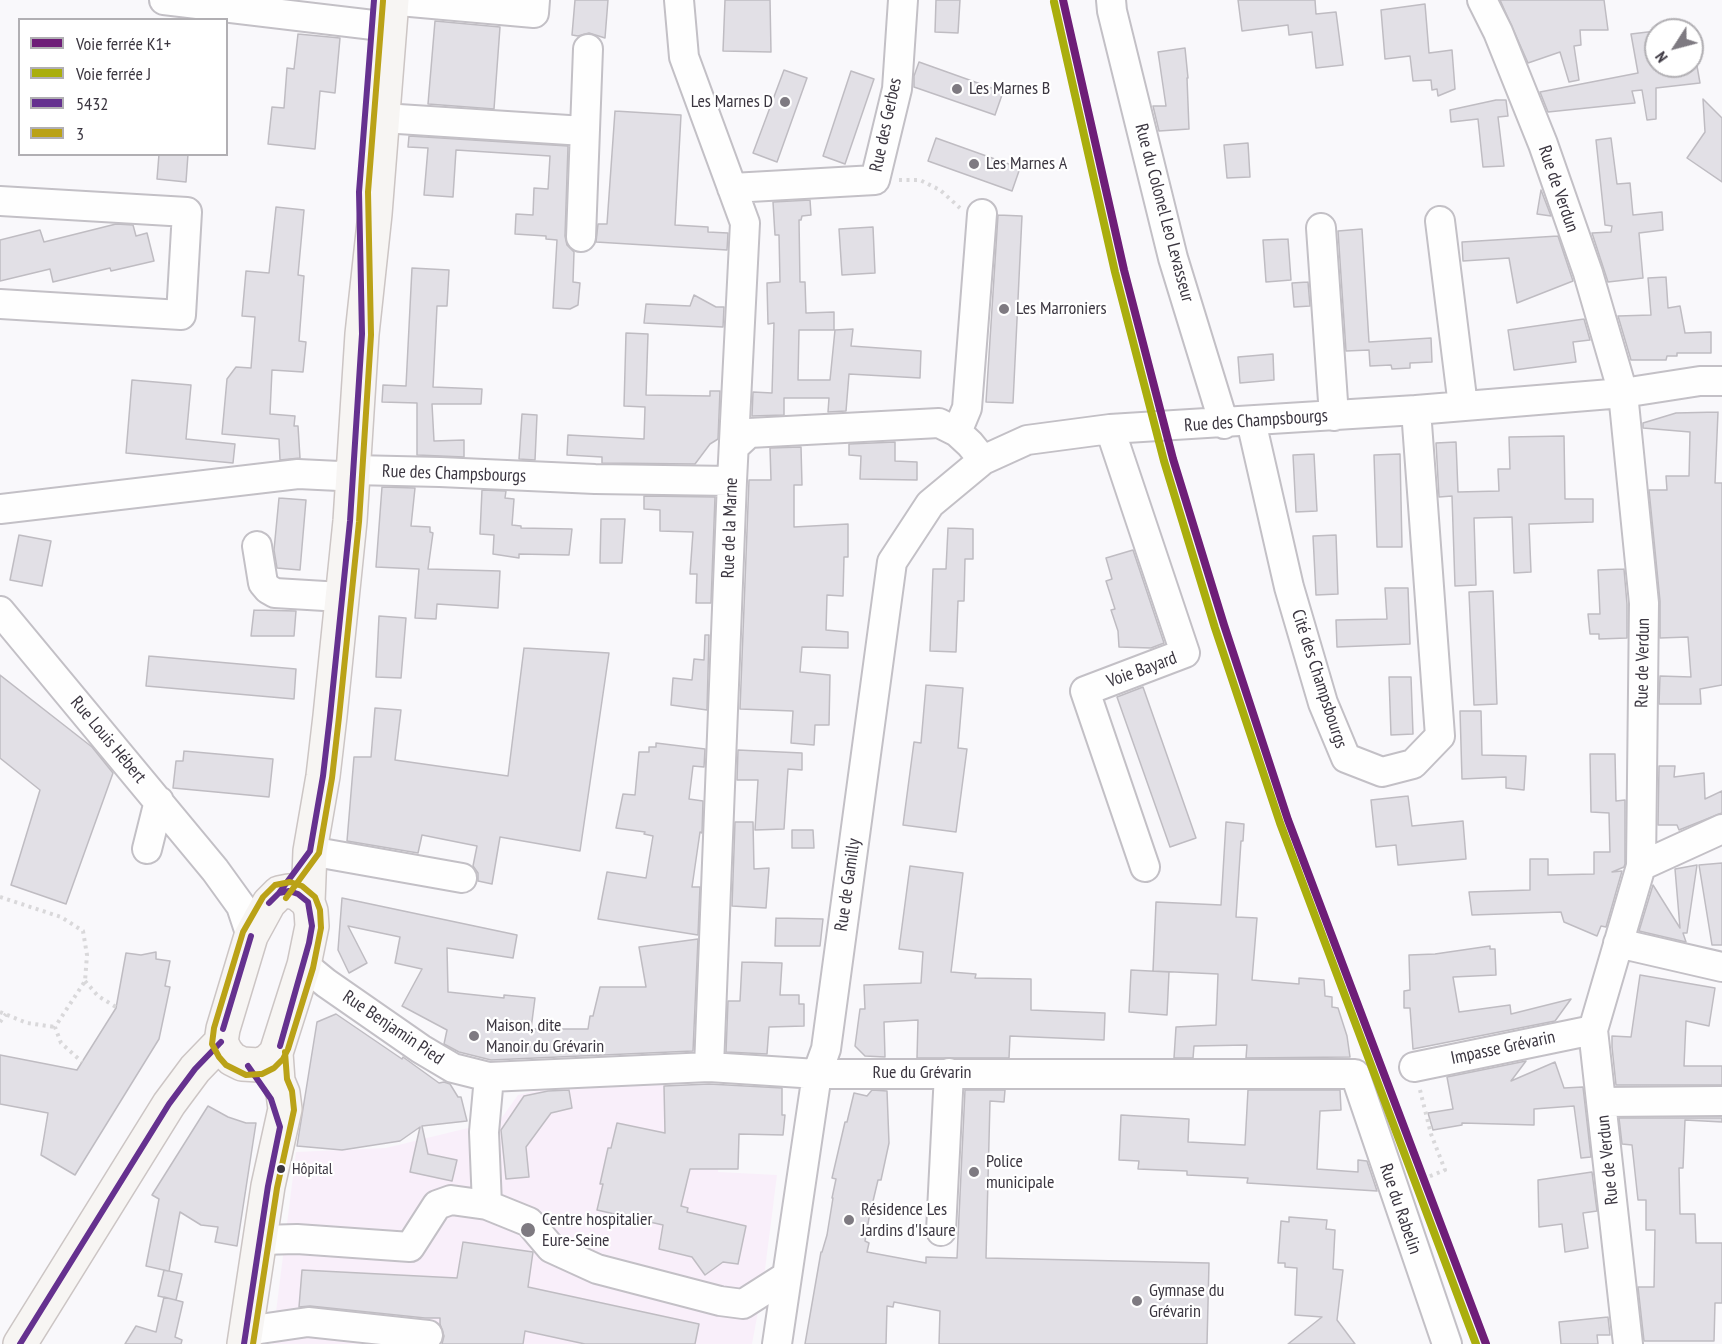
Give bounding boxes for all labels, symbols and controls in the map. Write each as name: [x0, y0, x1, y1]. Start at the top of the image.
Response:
legend: [18, 18, 228, 156]
north arrow: [1644, 18, 1704, 78]
text: Voie ferrée K1+: [76, 32, 171, 55]
text: N: [1650, 48, 1672, 67]
text: Voie ferrée J: [76, 62, 151, 85]
street label: Rue des Gerbes: [866, 76, 906, 174]
place label: Les Marnes B: [969, 78, 1050, 100]
marker: Les Marnes B: [950, 82, 964, 96]
place label: Les Marnes D: [691, 91, 773, 113]
text: 5432: [76, 92, 108, 115]
marker: Les Marnes D: [778, 95, 792, 109]
street label: Rue du Colonel Leo Levasseur: [1130, 121, 1198, 305]
text: 3: [76, 122, 84, 145]
street label: Rue de Verdun: [1533, 143, 1583, 235]
place label: Les Marnes A: [986, 153, 1067, 175]
marker: Les Marnes A: [967, 157, 981, 171]
place label: Les Marroniers: [1016, 298, 1107, 320]
marker: Les Marroniers: [997, 302, 1011, 316]
street label: Rue des Champsbourgs: [1183, 405, 1329, 437]
street label: Rue des Champsbourgs: [382, 461, 526, 487]
street label: Rue de la Marne: [717, 477, 743, 579]
street label: Cité des Champsbourgs: [1286, 607, 1352, 751]
street label: Rue de Verdun: [1631, 618, 1655, 708]
street label: Voie Bayard: [1104, 647, 1180, 693]
street label: Rue Louis Hébert: [66, 692, 150, 788]
street label: Rue de Gamilly: [831, 837, 865, 933]
street label: Rue Benjamin Pied: [338, 986, 448, 1070]
place label: Maison, dite Manoir du Grévarin: [486, 1015, 604, 1058]
street label: Impasse Grévarin: [1449, 1026, 1557, 1070]
marker: Maison, dite Manoir du Grévarin: [467, 1029, 481, 1043]
street label: Rue du Grévarin: [873, 1062, 971, 1084]
street label: Rue de Verdun: [1593, 1114, 1623, 1206]
place label: Police municipale: [986, 1151, 1054, 1194]
place label: Hôpital: [292, 1159, 332, 1179]
street label: Rue du Rabelin: [1374, 1161, 1426, 1257]
marker: Hôpital: [275, 1163, 287, 1175]
marker: Police municipale: [967, 1165, 981, 1179]
place label: Résidence Les Jardins d'Isaure: [861, 1199, 956, 1242]
place label: Centre hospitalier Eure-Seine: [542, 1209, 652, 1252]
marker: Résidence Les Jardins d'Isaure: [842, 1213, 856, 1227]
marker: Centre hospitalier Eure-Seine: [519, 1221, 537, 1239]
place label: Gymnase du Grévarin: [1149, 1280, 1224, 1322]
marker: Gymnase du Grévarin: [1130, 1294, 1144, 1308]

